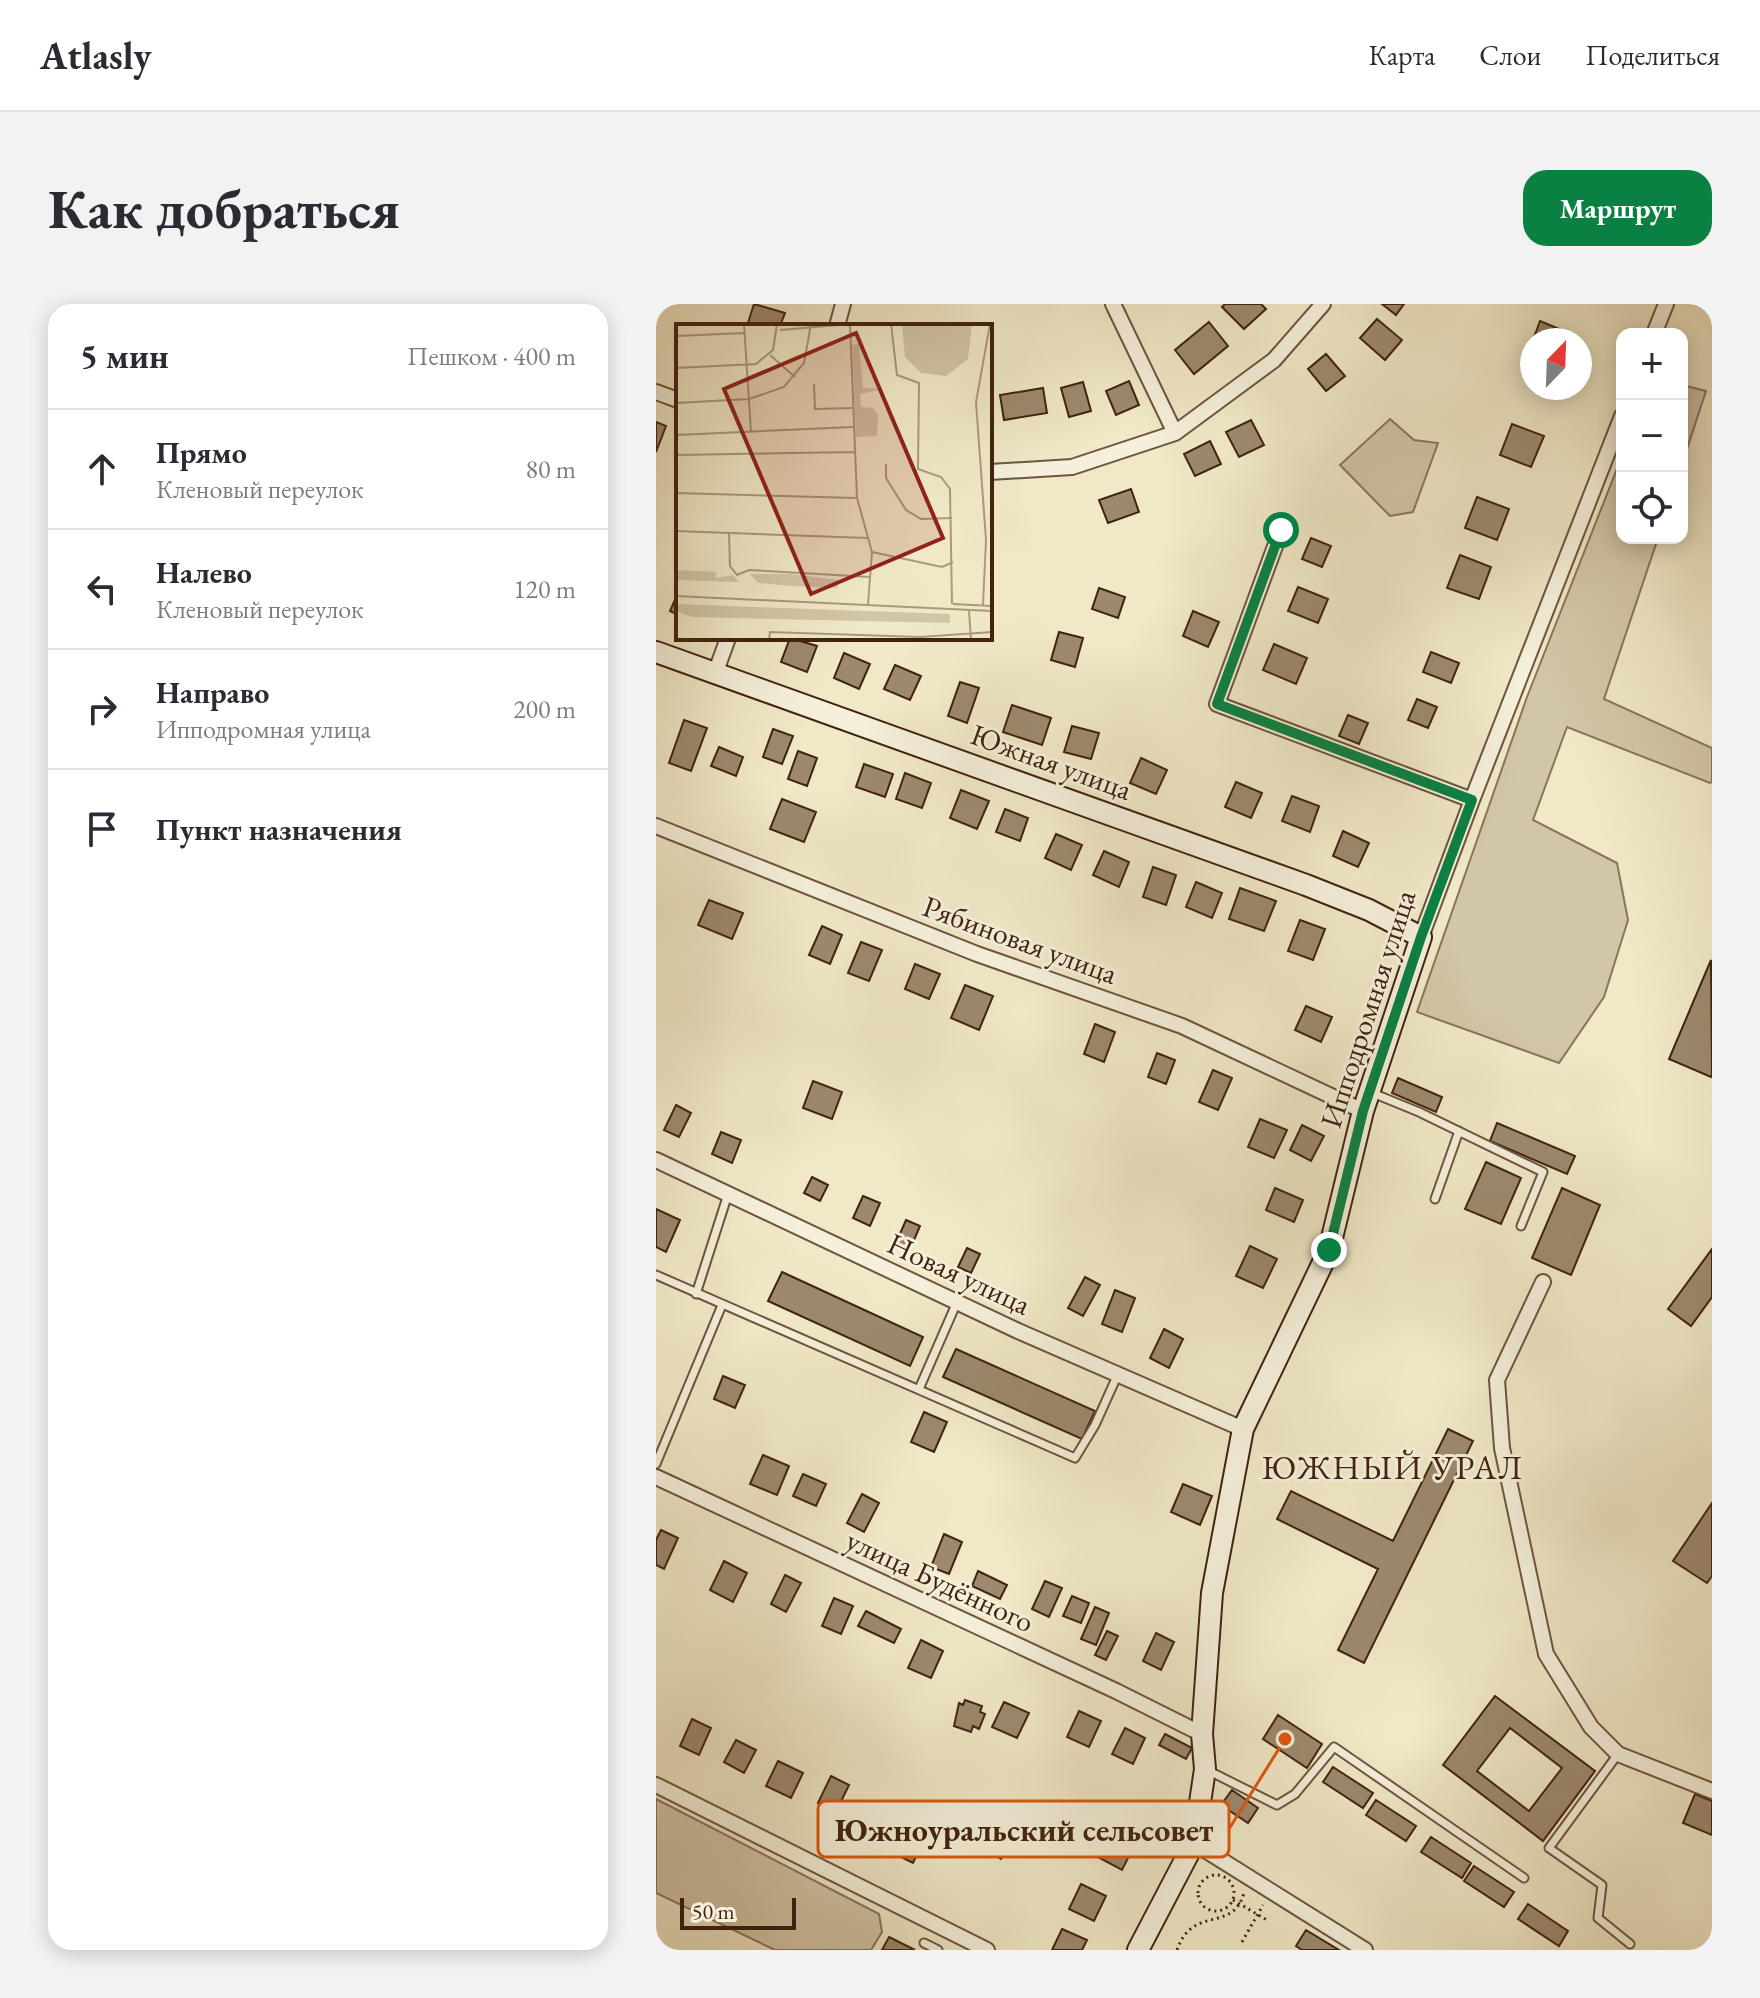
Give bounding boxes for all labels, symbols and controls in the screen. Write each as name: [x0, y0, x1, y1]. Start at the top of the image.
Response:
text: Atlasly: [40, 31, 151, 80]
text: Карта: [1368, 37, 1435, 73]
text: Слои: [1479, 37, 1541, 73]
text: Поделиться: [1585, 37, 1720, 73]
button: Маршрут: [1523, 170, 1712, 246]
text: Как добраться: [48, 172, 400, 245]
inset map: [676, 324, 992, 640]
north arrow: [1520, 328, 1592, 400]
map controls: [1616, 328, 1688, 544]
button: +: [1616, 328, 1688, 400]
text: 5 мин: [80, 334, 169, 378]
text: Пешком · 400 m: [407, 339, 576, 373]
button: −: [1616, 400, 1688, 472]
text: Прямо: [156, 433, 247, 472]
icon: ahead: [80, 447, 124, 491]
text: 80 m: [526, 452, 576, 486]
text: Кленовый переулок: [156, 472, 363, 506]
button: locate: [1616, 472, 1688, 544]
route start: [1263, 512, 1299, 548]
text: Налево: [156, 553, 252, 592]
icon: left: [80, 567, 124, 611]
text: 120 m: [513, 572, 576, 606]
text: Кленовый переулок: [156, 592, 363, 626]
text: Направо: [156, 673, 269, 712]
icon: right: [80, 687, 124, 731]
text: 200 m: [513, 692, 576, 726]
text: Ипподромная улица: [156, 712, 371, 746]
street label: Южная улица: [965, 714, 1137, 809]
icon: arrive: [80, 807, 124, 851]
text: Пункт назначения: [156, 810, 402, 849]
street label: Ипподромная улица: [1311, 885, 1424, 1133]
street label: Рябиновая улица: [918, 886, 1123, 993]
street label: Новая улица: [881, 1223, 1037, 1324]
route end: [1311, 1232, 1347, 1268]
district label: ЮЖНЫЙ УРАЛ: [1261, 1445, 1525, 1489]
street label: улица Будённого: [840, 1520, 1040, 1641]
callout: Южноуральский сельсовет: [818, 1801, 1229, 1857]
text: Южноуральский сельсовет: [835, 1809, 1214, 1851]
scale bar: [680, 1894, 796, 1930]
text: 50 m: [692, 1897, 735, 1926]

